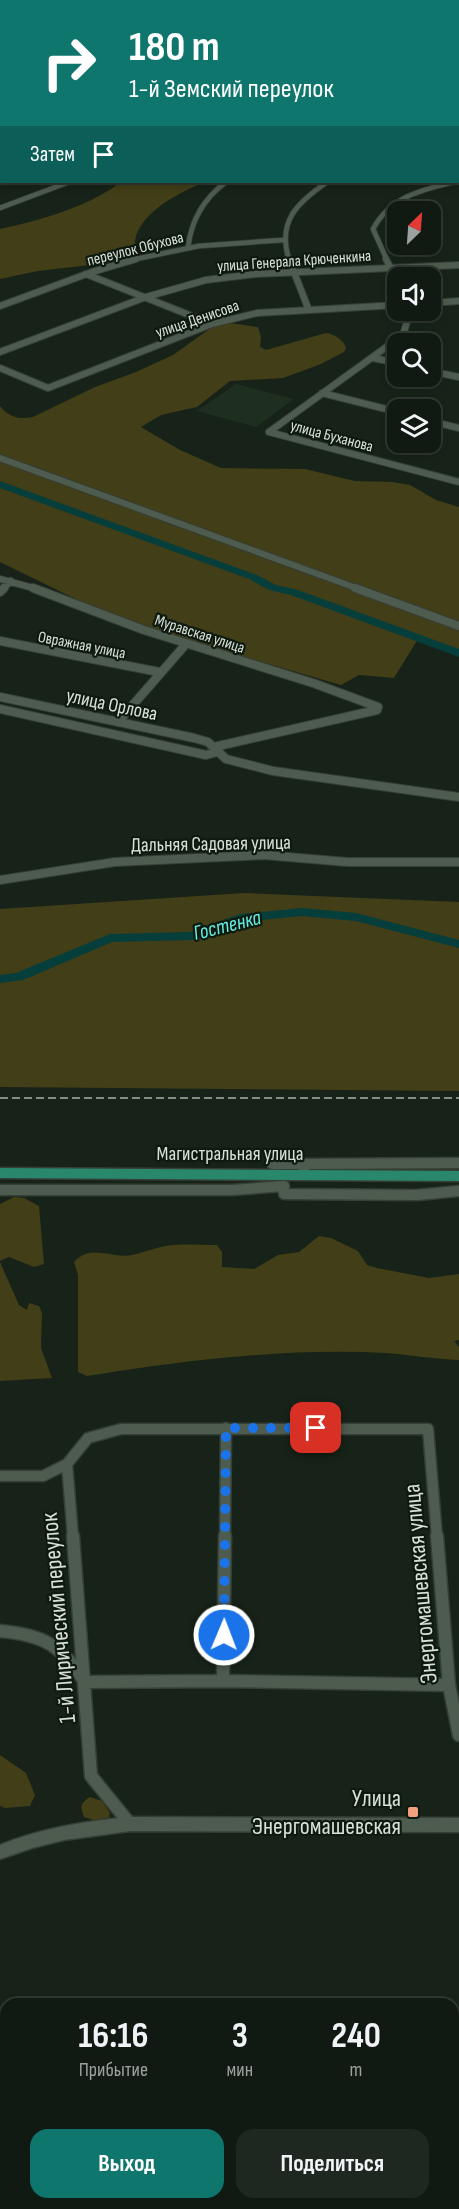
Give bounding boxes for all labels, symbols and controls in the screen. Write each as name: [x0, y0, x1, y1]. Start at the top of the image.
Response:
text: 180 m: [129, 22, 220, 73]
icon: right: [30, 24, 108, 102]
text: 1-й Земский переулок: [129, 73, 334, 105]
icon: arrive: [87, 138, 120, 171]
text: Затем: [30, 141, 75, 168]
north arrow: [387, 201, 441, 255]
map controls: [387, 201, 441, 453]
street label: переулок Обухова: [85, 228, 186, 271]
street label: улица Генерала Крюченкина: [216, 247, 372, 276]
button: sound: [387, 267, 441, 321]
street label: улица Денисова: [153, 296, 242, 343]
button: search: [387, 333, 441, 387]
button: layers: [387, 399, 441, 453]
street label: улица Буханова: [288, 416, 375, 457]
street label: Муравская улица: [152, 611, 247, 658]
street label: Овражная улица: [36, 628, 127, 663]
street label: улица Орлова: [64, 684, 160, 726]
street label: Дальняя Садовая улица: [131, 831, 291, 857]
water label: Гостенка: [191, 905, 264, 946]
street label: Магистральная улица: [157, 1142, 303, 1166]
pin: [290, 1402, 341, 1453]
icon: arrive: [299, 1411, 332, 1444]
street label: Энергомашевская улица: [397, 1483, 444, 1685]
street label: 1-й Лирический переулок: [35, 1511, 82, 1724]
position arrow: [192, 1603, 256, 1667]
place label: Улица Энергомашевская: [252, 1784, 401, 1841]
marker: Улица Энергомашевская: [406, 1805, 420, 1819]
text: 16:16: [78, 2015, 148, 2058]
text: 3: [232, 2015, 248, 2058]
text: 240: [331, 2015, 381, 2058]
text: Прибытие: [79, 2058, 148, 2082]
text: мин: [227, 2058, 253, 2082]
text: m: [350, 2058, 362, 2082]
button: Выход: [30, 2129, 224, 2198]
button: Поделиться: [236, 2129, 429, 2198]

